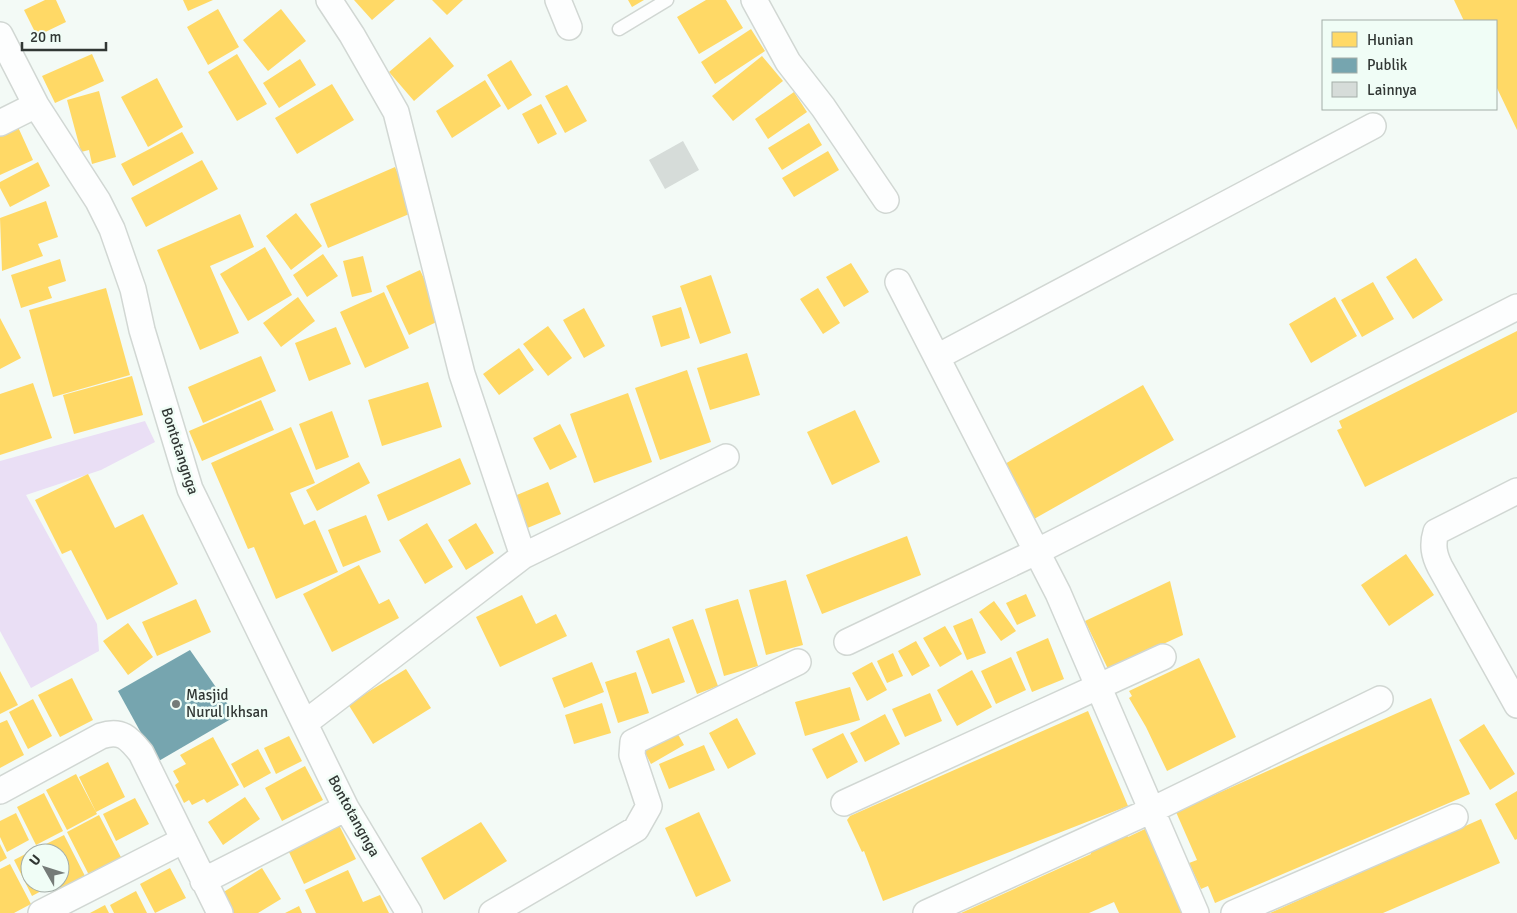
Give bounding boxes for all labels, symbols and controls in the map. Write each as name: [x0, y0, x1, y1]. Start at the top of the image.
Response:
scale bar: [22, 20, 106, 52]
legend: [1322, 20, 1497, 110]
text: 20 m: [30, 28, 61, 46]
text: Hunian: [1367, 31, 1413, 49]
text: Publik: [1367, 56, 1408, 74]
text: Lainnya: [1367, 81, 1417, 99]
street label: Bontotangnga: [157, 405, 203, 497]
place label: Masjid Nurul Ikhsan: [186, 686, 268, 721]
marker: Masjid Nurul Ikhsan: [170, 698, 182, 710]
street label: Bontotangnga: [324, 772, 384, 860]
north arrow: [20, 843, 70, 893]
text: U: [26, 851, 45, 869]

